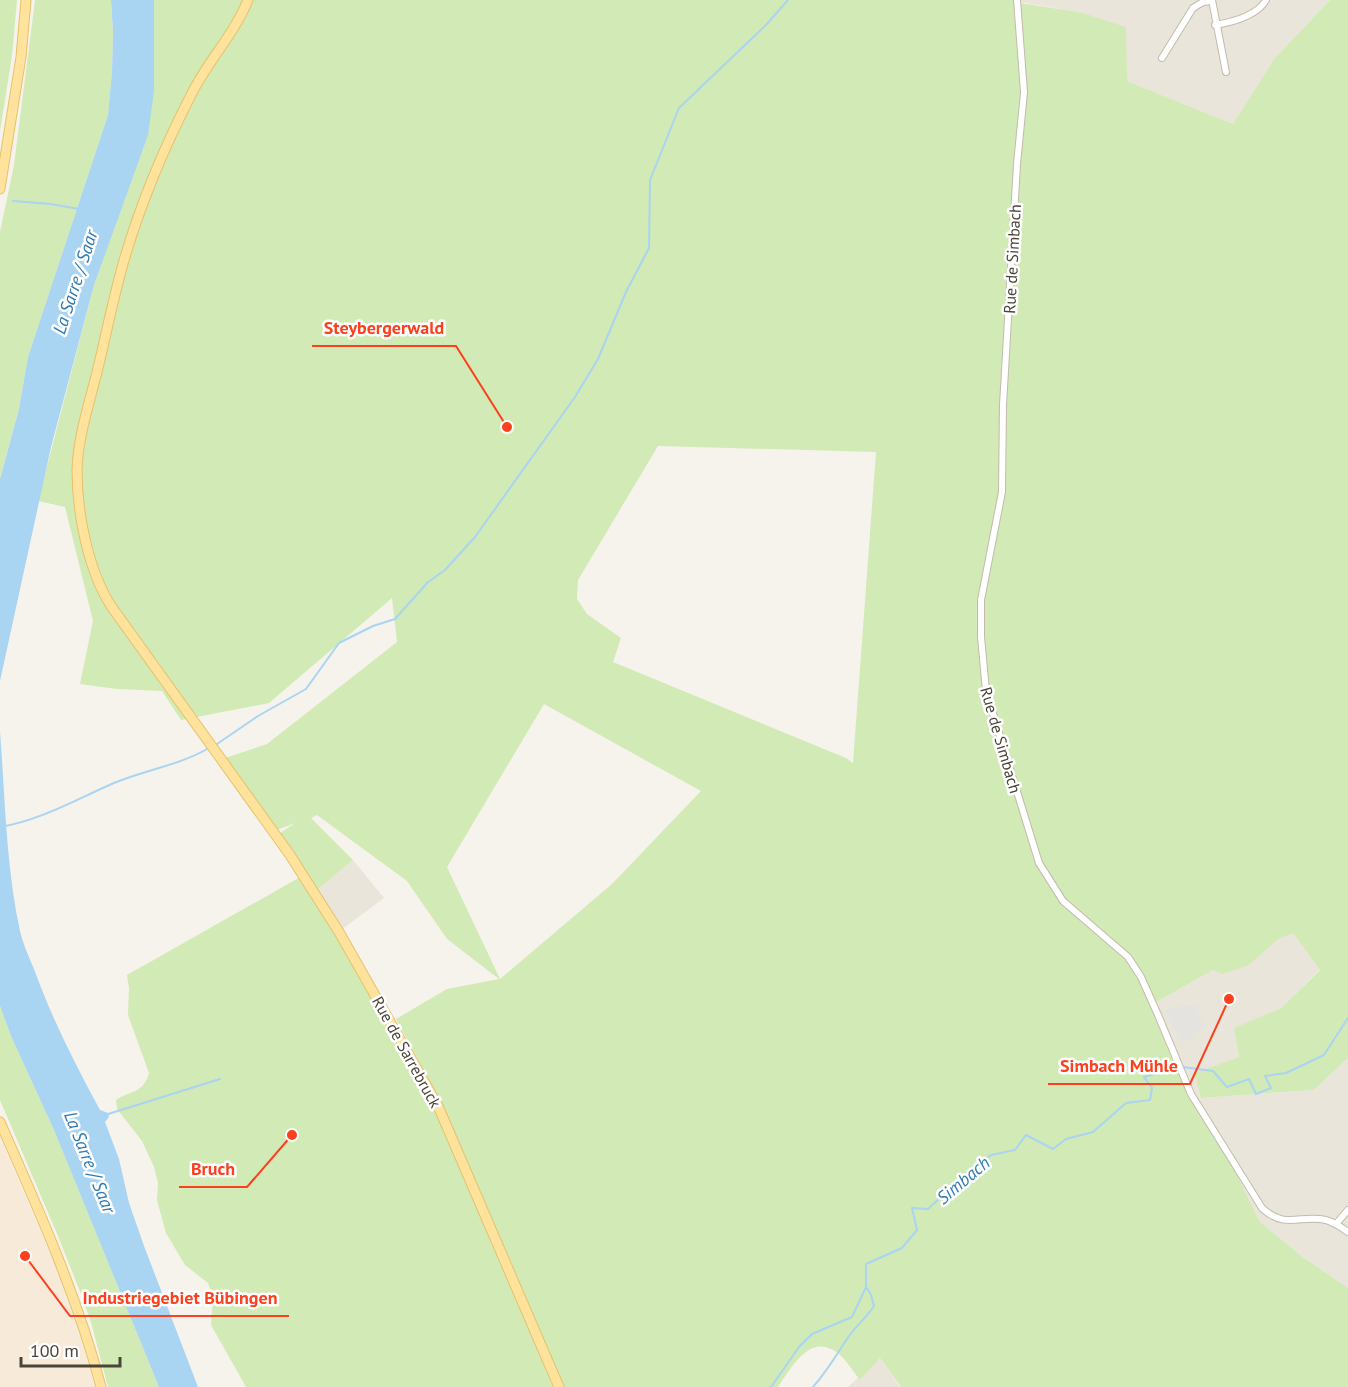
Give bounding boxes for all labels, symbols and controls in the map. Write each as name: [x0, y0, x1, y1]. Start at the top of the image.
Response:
street label: Rue de Simbach: [999, 204, 1025, 314]
water label: La Sarre / Saar: [47, 226, 103, 337]
callout: Steybergerwald: [312, 310, 456, 346]
text: Steybergerwald: [324, 316, 444, 339]
street label: Rue de Simbach: [976, 685, 1026, 795]
street label: Rue de Sarrebruck: [368, 993, 446, 1112]
callout: Simbach Mühle: [1048, 1048, 1190, 1084]
text: Simbach Mühle: [1060, 1054, 1178, 1077]
water label: La Sarre / Saar: [59, 1108, 121, 1217]
callout: Bruch: [179, 1151, 247, 1187]
water label: Simbach: [932, 1151, 994, 1209]
text: Bruch: [191, 1157, 235, 1180]
callout: Industriegebiet Bübingen: [70, 1280, 289, 1316]
text: Industriegebiet Bübingen: [83, 1286, 277, 1309]
scale bar: [21, 1330, 120, 1368]
text: 100 m: [30, 1339, 79, 1362]

